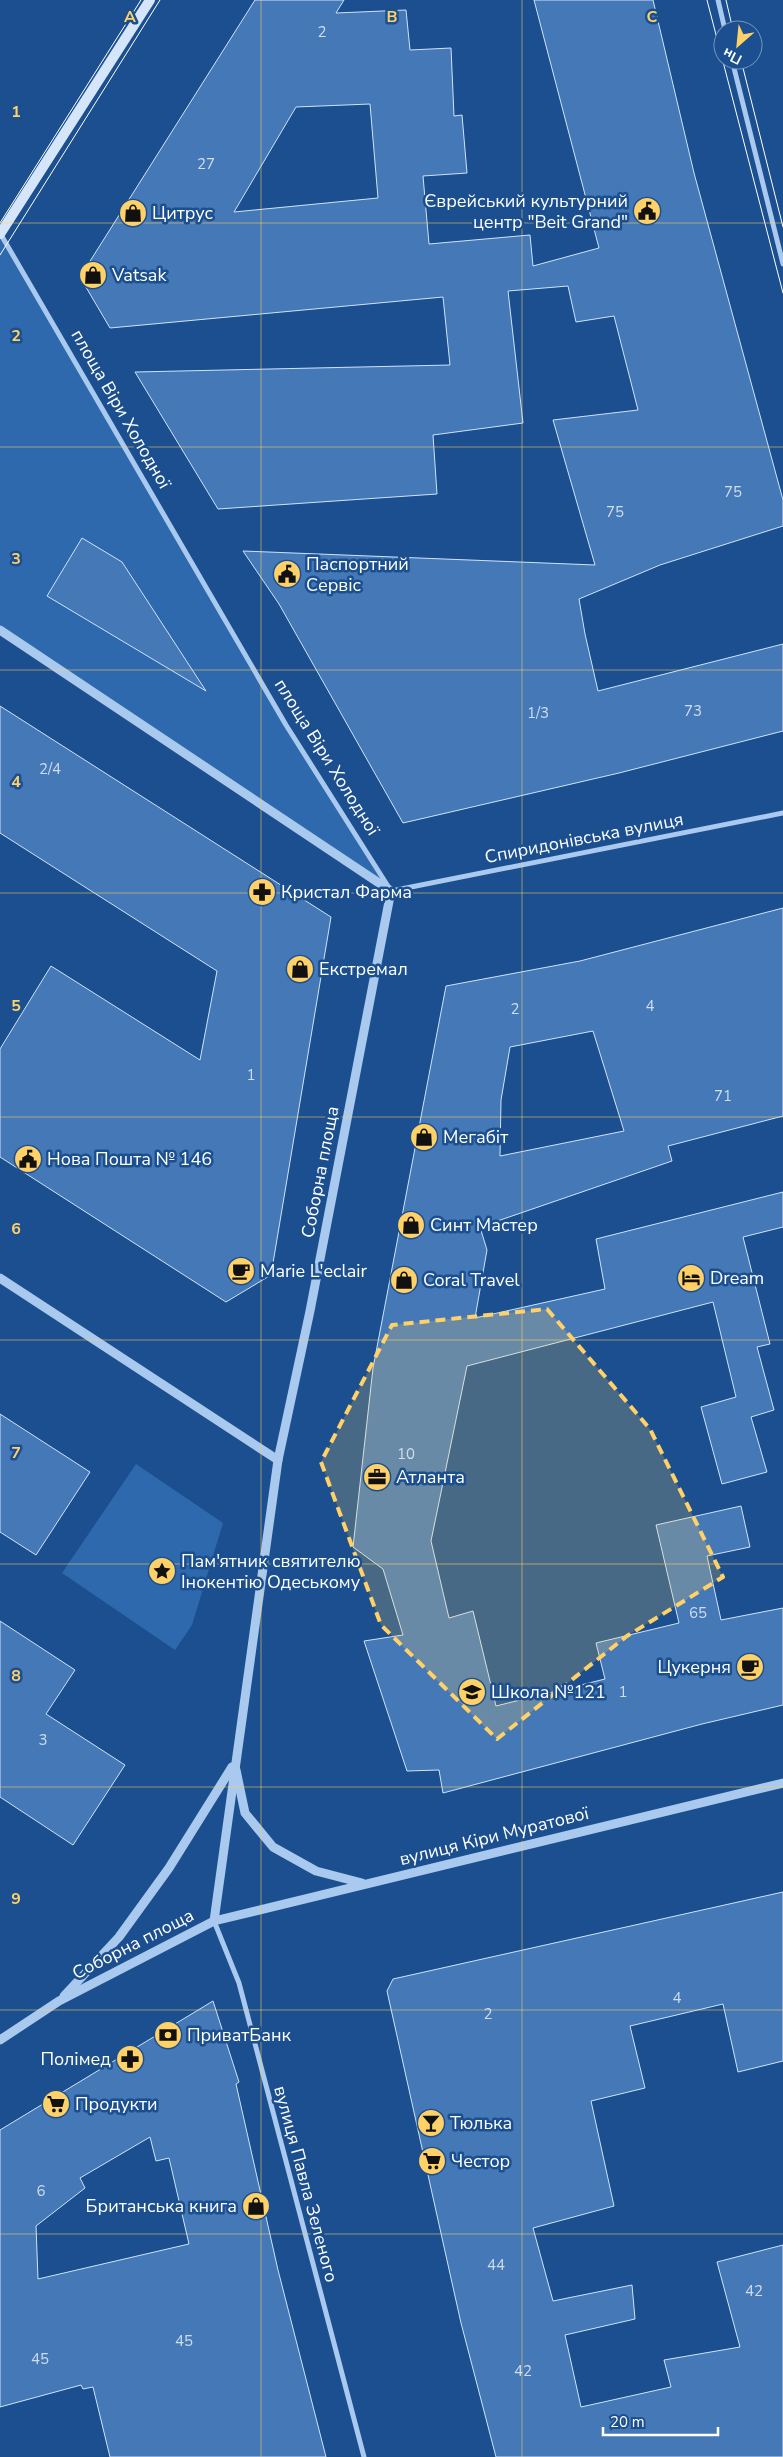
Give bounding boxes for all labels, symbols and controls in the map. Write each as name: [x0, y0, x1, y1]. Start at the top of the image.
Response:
text: A: [124, 6, 136, 28]
text: B: [386, 6, 398, 28]
text: C: [647, 6, 658, 28]
north arrow: [713, 20, 763, 70]
house number: 2: [317, 22, 327, 42]
text: Пн: [719, 43, 745, 69]
text: 1: [11, 101, 21, 123]
house number: 27: [197, 154, 215, 174]
place label: Єврейський культурний центр "Beit Grand": [424, 189, 628, 234]
public building icon: Єврейський культурний центр "Beit Grand": [632, 196, 662, 226]
shop icon: Цитрус: [118, 198, 148, 228]
place label: Цитрус: [152, 201, 214, 225]
shop icon: Vatsak: [78, 260, 108, 290]
place label: Vatsak: [111, 263, 167, 287]
text: 2: [11, 325, 21, 347]
street label: площа Віри Холодної: [66, 325, 177, 494]
house number: 75: [724, 482, 742, 502]
house number: 75: [606, 502, 624, 522]
text: 3: [11, 548, 21, 570]
place label: Паспортний Сервіс: [306, 552, 409, 597]
public building icon: Паспортний Сервіс: [272, 559, 302, 589]
street label: площа Віри Холодної: [269, 674, 385, 840]
house number: 73: [684, 701, 702, 721]
house number: 1/3: [527, 703, 549, 723]
house number: 2/4: [39, 759, 61, 779]
text: 4: [11, 771, 21, 793]
street label: Спиридонівська вулиця: [483, 807, 685, 869]
pharmacy icon: Кристал Фарма: [247, 877, 277, 907]
place label: Кристал Фарма: [281, 880, 412, 904]
shop icon: Екстремал: [285, 954, 315, 984]
place label: Екстремал: [319, 957, 408, 981]
text: 5: [11, 995, 21, 1017]
house number: 4: [645, 996, 655, 1016]
house number: 2: [510, 999, 520, 1019]
house number: 1: [246, 1065, 256, 1085]
house number: 71: [714, 1086, 732, 1106]
street label: Соборна площа: [295, 1104, 345, 1240]
shop icon: Мегабіт: [409, 1122, 439, 1152]
place label: Мегабіт: [443, 1125, 508, 1149]
public building icon: Нова Пошта № 146: [13, 1144, 43, 1174]
place label: Нова Пошта № 146: [47, 1147, 212, 1171]
shop icon: Синт Мастер: [396, 1210, 426, 1240]
place label: Синт Мастер: [430, 1213, 538, 1237]
text: 6: [11, 1218, 21, 1240]
cafe icon: Marie L'eclair: [226, 1256, 256, 1286]
place label: Marie L'eclair: [260, 1259, 367, 1283]
hotel icon: Dream: [676, 1263, 706, 1293]
shop icon: Coral Travel: [389, 1265, 419, 1295]
place label: Dream: [710, 1266, 764, 1290]
place label: Coral Travel: [423, 1268, 520, 1292]
text: 7: [11, 1442, 21, 1464]
house number: 10: [397, 1444, 415, 1464]
office icon: Атланта: [362, 1462, 392, 1492]
place label: Атланта: [396, 1465, 465, 1489]
place label: Пам'ятник святителю Інокентію Одеському: [181, 1549, 361, 1594]
place icon: Пам'ятник святителю Інокентію Одеському: [147, 1556, 177, 1586]
house number: 65: [689, 1603, 707, 1623]
cafe icon: Цукерня: [735, 1652, 765, 1682]
place label: Цукерня: [658, 1655, 731, 1679]
text: 8: [11, 1665, 21, 1687]
school or university icon: Школа №121: [457, 1677, 487, 1707]
place label: Школа №121: [491, 1680, 606, 1704]
house number: 1: [618, 1682, 628, 1702]
house number: 3: [38, 1730, 48, 1750]
street label: вулиця Кіри Муратової: [397, 1801, 592, 1871]
text: 9: [11, 1888, 21, 1910]
street label: Соборна площа: [68, 1903, 198, 1985]
house number: 4: [672, 1988, 682, 2008]
house number: 2: [483, 2004, 493, 2024]
bank icon: ПриватБанк: [153, 2020, 183, 2050]
place label: ПриватБанк: [187, 2023, 291, 2047]
pharmacy icon: Полімед: [115, 2044, 145, 2074]
place label: Полімед: [40, 2047, 111, 2071]
street label: вулиця Павла Зеленого: [268, 2083, 344, 2285]
supermarket icon: Продукти: [41, 2089, 71, 2119]
place label: Продукти: [75, 2092, 158, 2116]
bar icon: Тюлька: [416, 2108, 446, 2138]
place label: Тюлька: [450, 2111, 512, 2135]
supermarket icon: Честор: [417, 2146, 447, 2176]
place label: Честор: [451, 2149, 510, 2173]
house number: 6: [36, 2181, 46, 2201]
shop icon: Британська книга: [241, 2191, 271, 2221]
place label: Британська книга: [86, 2194, 237, 2218]
house number: 44: [487, 2255, 505, 2275]
house number: 42: [745, 2281, 763, 2301]
house number: 45: [175, 2331, 193, 2351]
house number: 45: [31, 2349, 49, 2369]
house number: 42: [514, 2361, 532, 2381]
scale bar: [603, 2404, 718, 2436]
text: 20 m: [610, 2412, 645, 2432]

